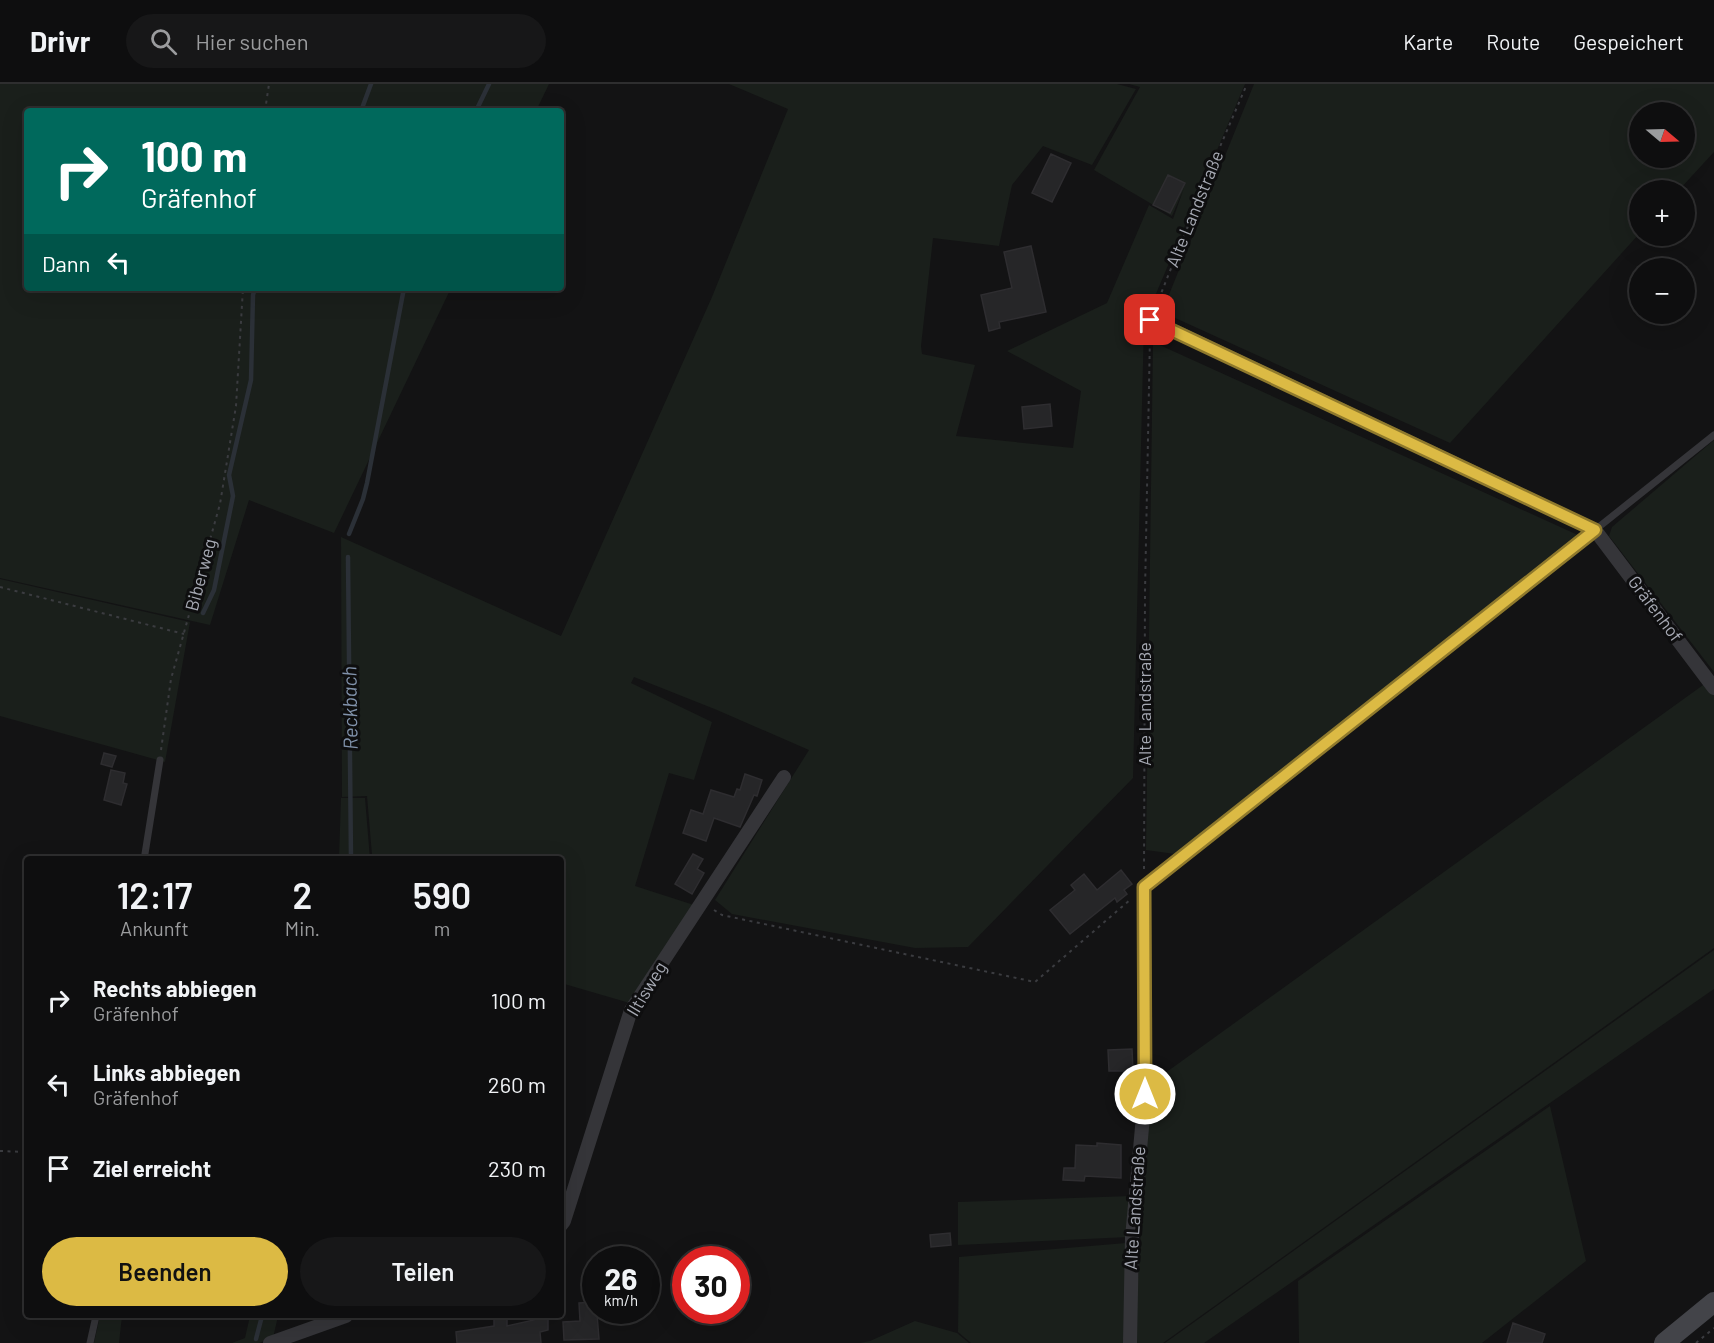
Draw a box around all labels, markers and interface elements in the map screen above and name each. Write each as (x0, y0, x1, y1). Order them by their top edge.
search box (126, 14, 546, 68)
text: Drivr (30, 24, 90, 58)
icon: search (147, 25, 180, 58)
text: Hier suchen (195, 28, 309, 54)
text: Karte (1403, 29, 1453, 54)
text: Route (1486, 29, 1540, 54)
text: Gespeichert (1573, 29, 1684, 54)
north arrow (1629, 102, 1695, 168)
map controls (1629, 102, 1695, 324)
text: 100 m (141, 130, 247, 180)
icon: right (42, 132, 120, 210)
street label: Alte Landstraße (1161, 147, 1227, 270)
button: + (1629, 180, 1695, 246)
text: Gräfenhof (141, 181, 257, 213)
icon: left (102, 246, 135, 279)
text: Dann (42, 250, 90, 276)
button: − (1629, 258, 1695, 324)
pin (1124, 294, 1175, 345)
icon: arrive (1133, 303, 1166, 336)
street label: Biberweg (180, 536, 220, 613)
street label: Gräfenhof (1624, 571, 1688, 646)
street label: Alte Landstraße (1133, 642, 1155, 766)
water label: Reckbach (336, 666, 362, 750)
text: 12:17 (117, 873, 192, 916)
text: 2 (293, 873, 312, 916)
text: 590 (413, 873, 471, 916)
text: Ankunft (120, 916, 189, 940)
text: Min. (285, 916, 320, 940)
text: m (434, 916, 450, 940)
street label: Iltisweg (621, 957, 671, 1020)
text: Rechts abbiegen (93, 975, 256, 1001)
icon: right (42, 984, 75, 1017)
text: 100 m (491, 987, 546, 1013)
text: Gräfenhof (93, 1001, 179, 1025)
text: Links abbiegen (93, 1059, 241, 1085)
position arrow (1113, 1062, 1177, 1126)
icon: left (42, 1068, 75, 1101)
text: 260 m (488, 1071, 546, 1097)
text: Gräfenhof (93, 1085, 179, 1109)
street label: Alte Landstraße (1119, 1145, 1149, 1270)
icon: arrive (42, 1152, 75, 1185)
text: Ziel erreicht (93, 1155, 211, 1181)
text: 230 m (488, 1155, 546, 1181)
button: Beenden (42, 1237, 288, 1306)
button: Teilen (300, 1237, 546, 1306)
speed limit sign: 30 (672, 1246, 750, 1324)
text: 26 (605, 1260, 637, 1296)
text: km/h (604, 1291, 638, 1309)

